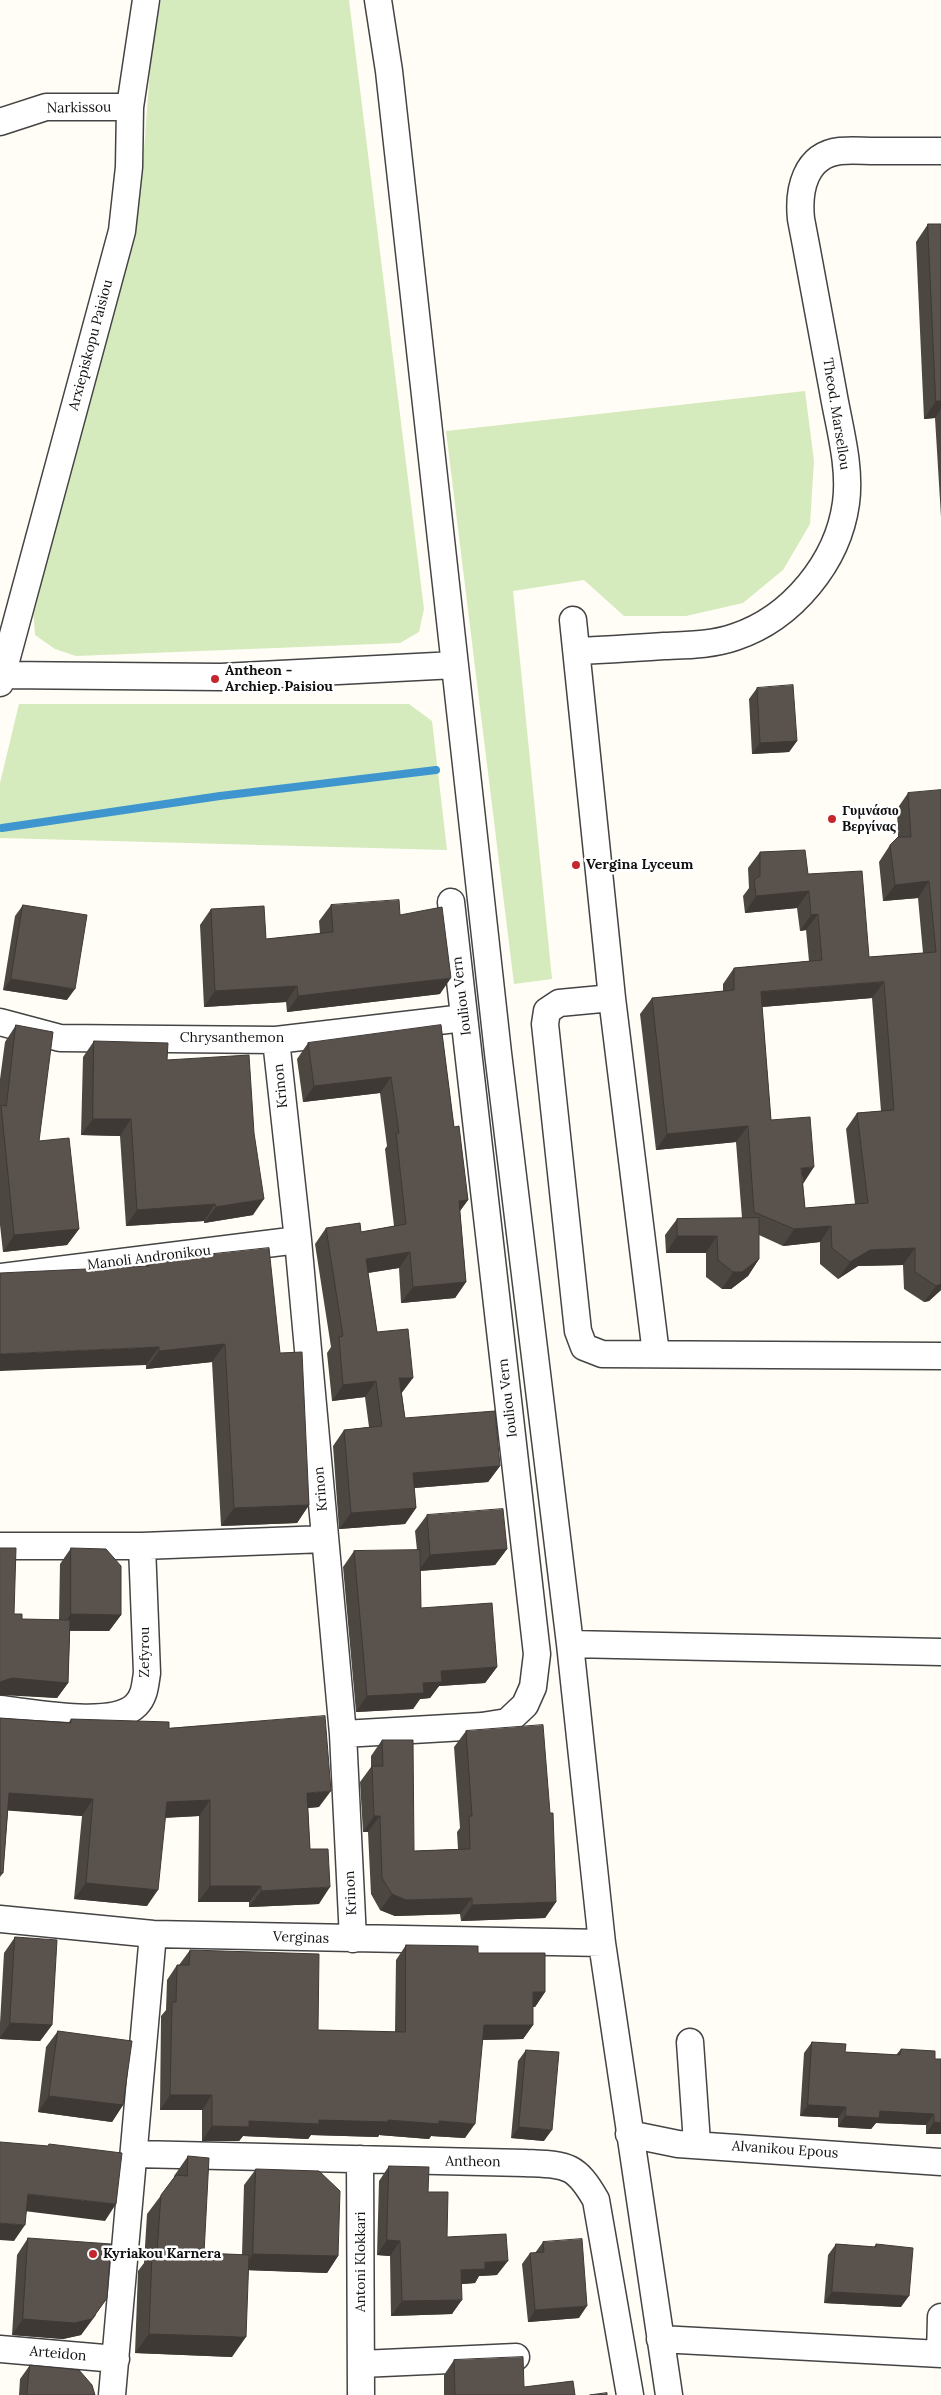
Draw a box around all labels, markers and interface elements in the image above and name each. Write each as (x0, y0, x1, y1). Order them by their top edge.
street label: Narkissou (46, 99, 112, 117)
street label: Arxiepiskopu Paisiou (65, 278, 117, 412)
street label: Theod. Marsellou (819, 357, 853, 471)
place label: Antheon - Archiep. Paisiou (225, 663, 333, 696)
marker: Antheon - Archiep. Paisiou (209, 673, 221, 685)
place label: Γυμνάσιο Βεργίνας (842, 803, 899, 836)
marker: Γυμνάσιο Βεργίνας (826, 813, 838, 825)
place label: Vergina Lyceum (586, 857, 693, 873)
marker: Vergina Lyceum (570, 859, 582, 871)
street label: Iouliou Vern (449, 955, 475, 1037)
street label: Chrysanthemon (180, 1030, 284, 1046)
street label: Krinon (270, 1063, 292, 1109)
street label: Manoli Andronikou (86, 1242, 212, 1274)
street label: Iouliou Vern (495, 1357, 521, 1439)
street label: Krinon (311, 1466, 331, 1512)
street label: Zefyrou (137, 1627, 153, 1677)
street label: Krinon (341, 1870, 361, 1916)
street label: Verginas (273, 1929, 329, 1947)
street label: Alvanikou Epous (731, 2138, 839, 2162)
street label: Antheon (445, 2153, 501, 2171)
street label: Antoni Klokkari (353, 2212, 369, 2312)
place label: Kyriakou Karnera (103, 2246, 221, 2262)
marker: Kyriakou Karnera (87, 2248, 99, 2260)
street label: Arteidon (29, 2343, 87, 2365)

